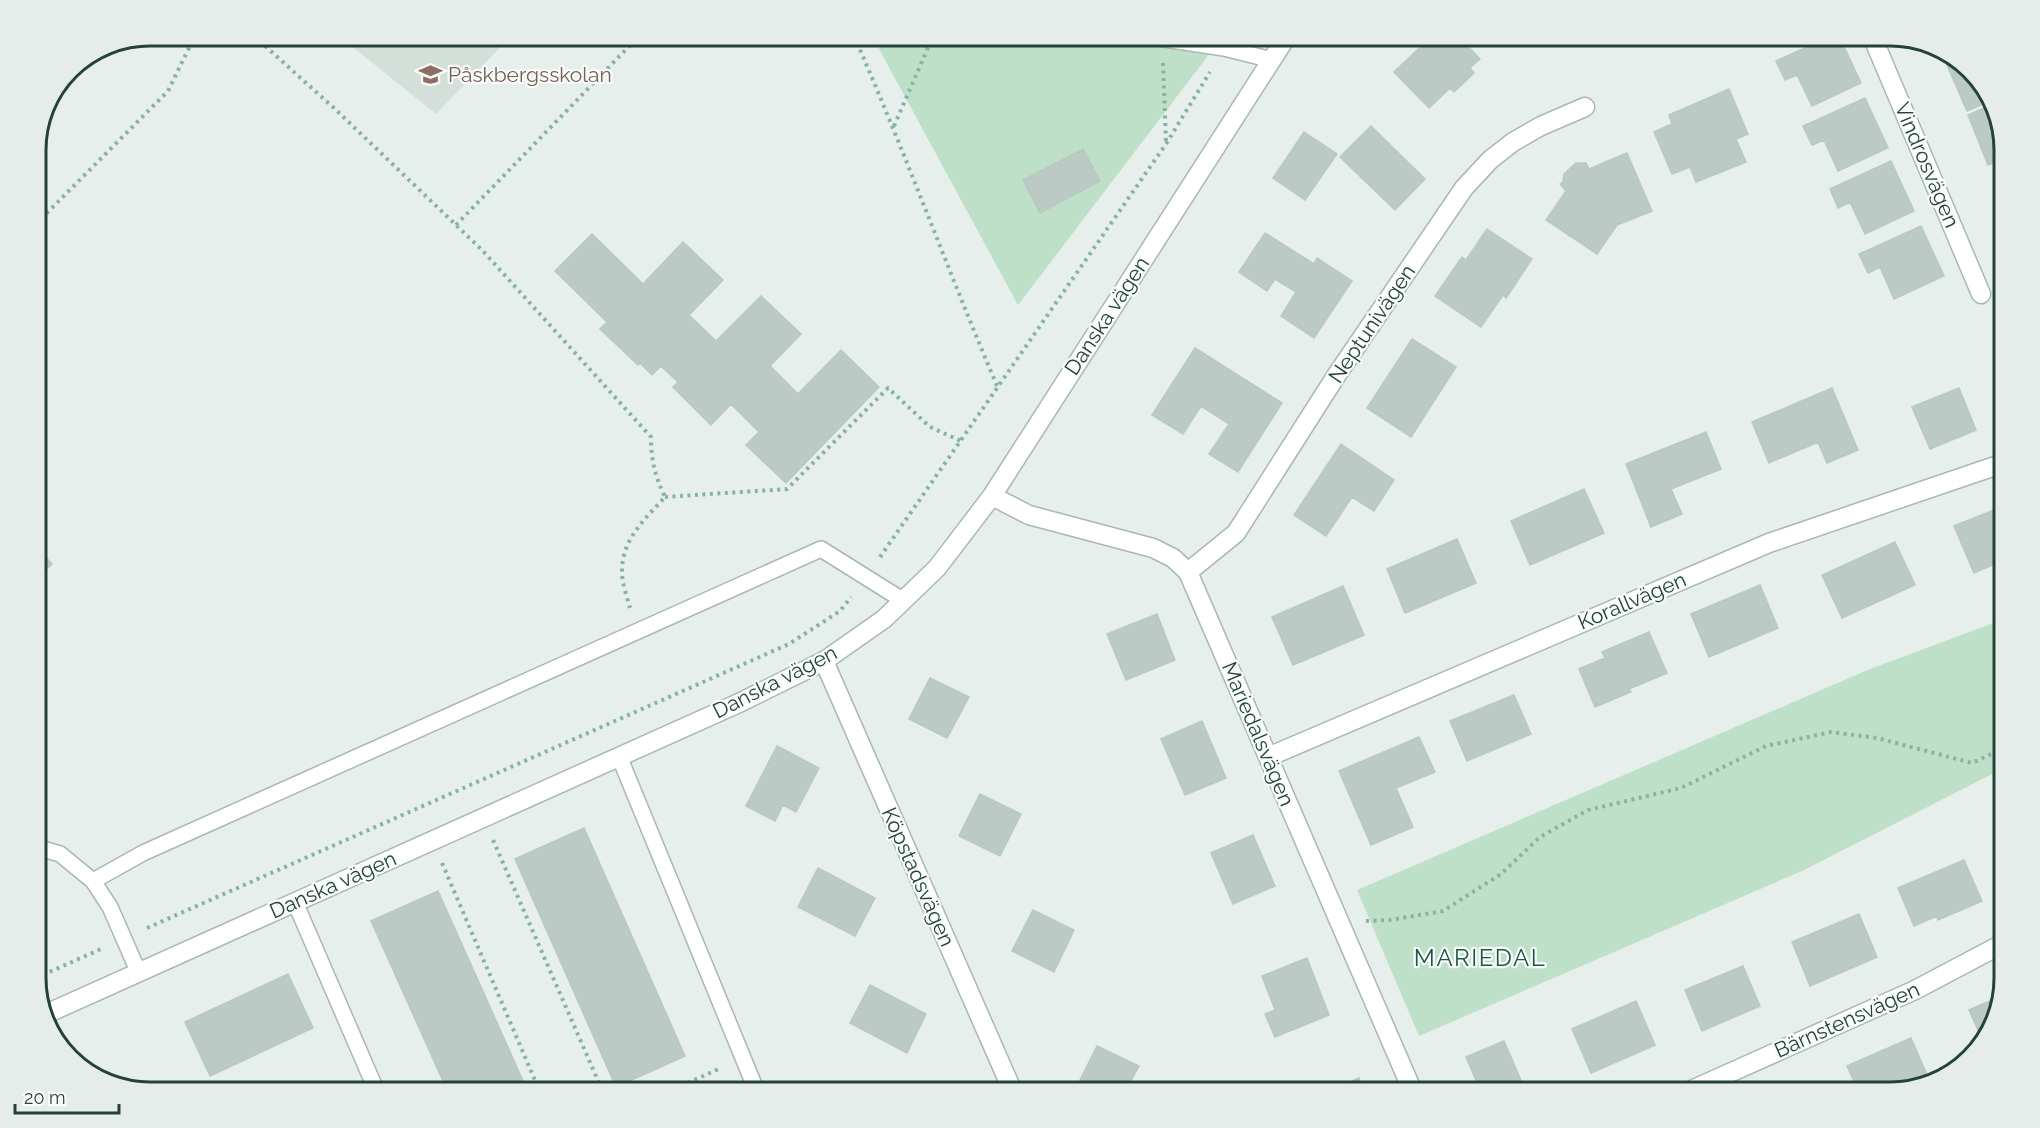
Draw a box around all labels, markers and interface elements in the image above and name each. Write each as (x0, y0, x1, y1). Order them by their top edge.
school or university icon: Påskbergsskolan (417, 62, 443, 88)
place label: Påskbergsskolan (448, 62, 612, 87)
street label: Vindrosvägen (1890, 98, 1965, 231)
street label: Danska vägen (1059, 252, 1154, 380)
street label: Neptunivägen (1323, 260, 1420, 388)
street label: Korallvägen (1574, 567, 1690, 635)
street label: Danska vägen (709, 640, 841, 724)
street label: Mariedalsvägen (1217, 658, 1300, 810)
street label: Köpstadsvägen (877, 803, 960, 950)
street label: Danska vägen (266, 845, 400, 924)
district label: MARIEDAL (1414, 943, 1546, 972)
street label: Bärnstensvägen (1770, 976, 1923, 1063)
scale bar (15, 1077, 118, 1115)
text: 20 m (24, 1087, 66, 1108)

